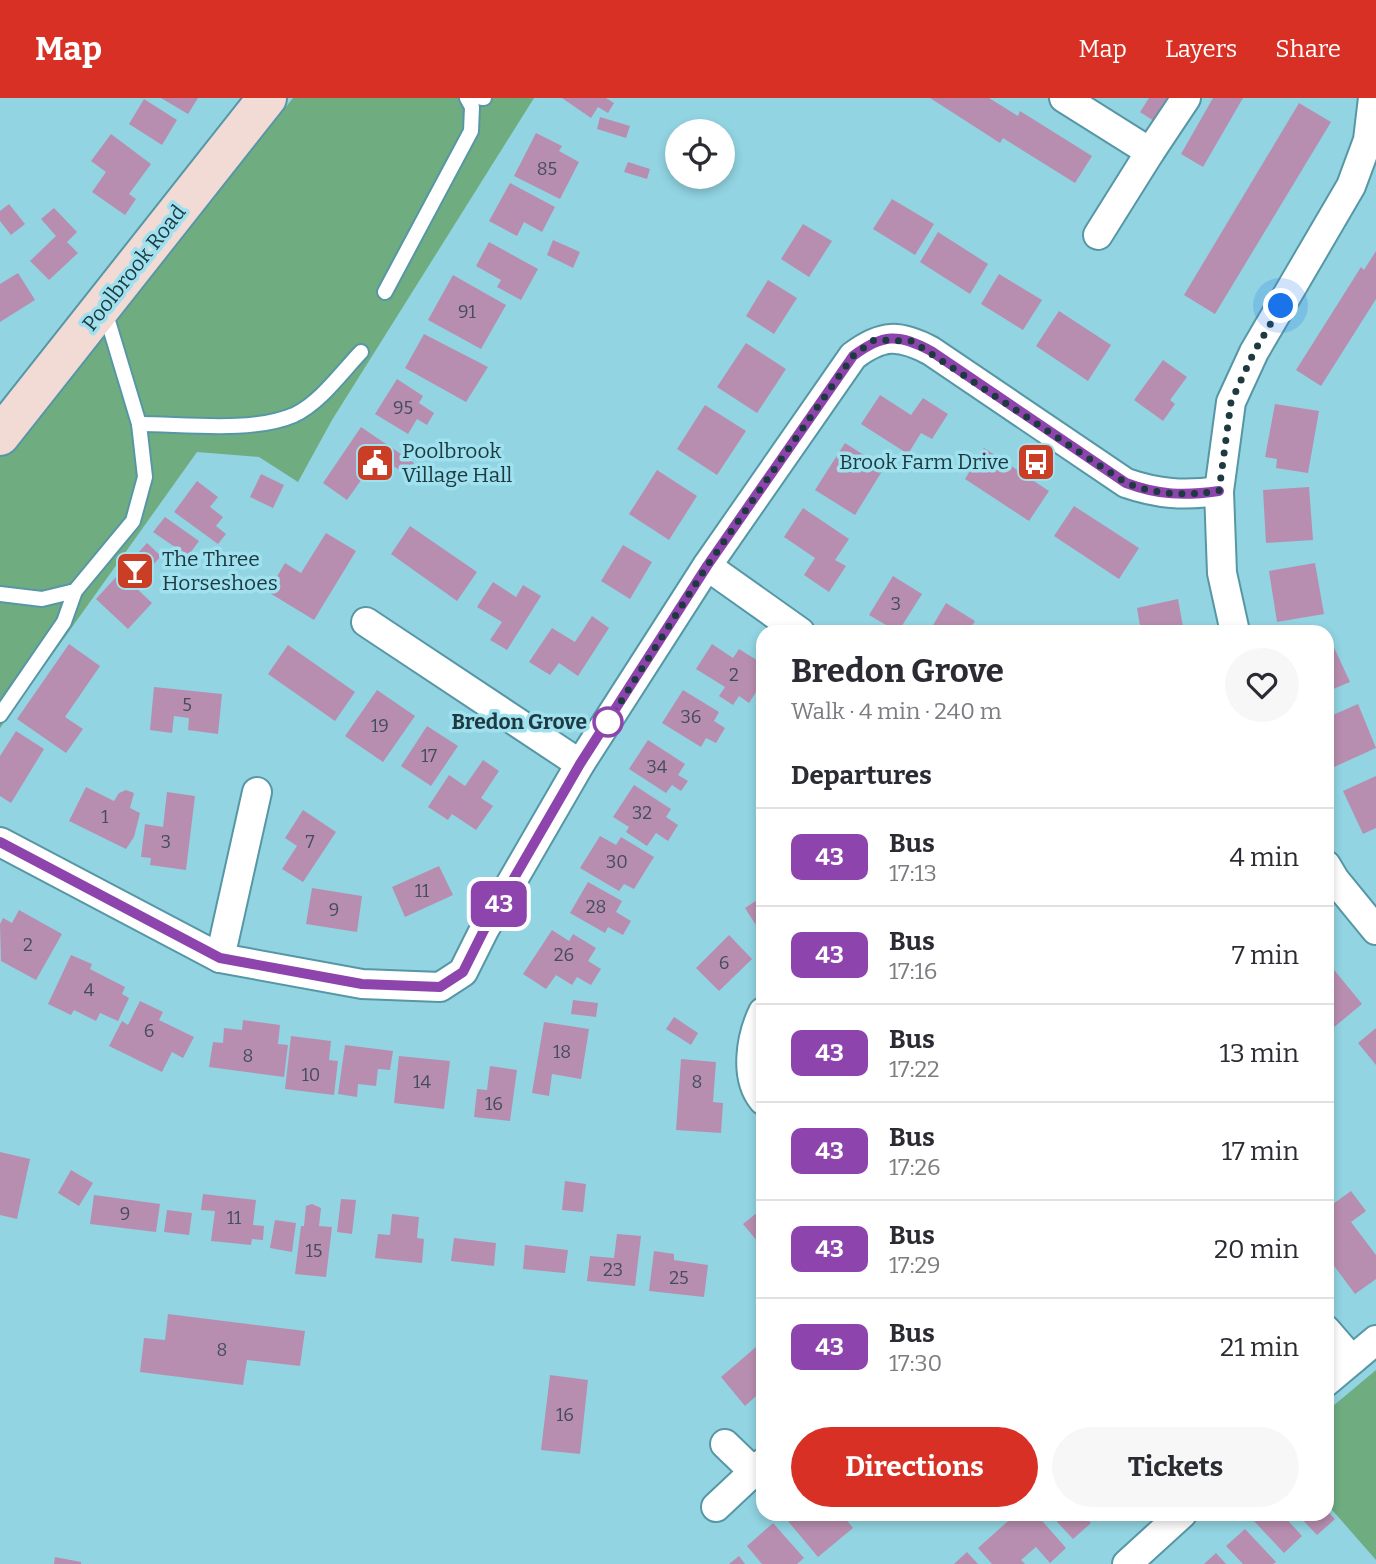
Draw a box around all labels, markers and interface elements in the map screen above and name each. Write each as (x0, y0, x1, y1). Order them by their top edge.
text: Map (35, 29, 102, 69)
text: Map (1079, 35, 1127, 63)
text: Layers (1165, 35, 1237, 63)
text: Share (1275, 35, 1341, 63)
map controls (665, 119, 735, 189)
button: locate (665, 119, 735, 189)
house number: 85 (537, 158, 557, 180)
street label: Poolbrook Road (77, 200, 191, 336)
your location (1263, 288, 1298, 323)
house number: 91 (458, 301, 477, 323)
house number: 95 (393, 397, 413, 419)
place label: Poolbrook Village Hall (402, 438, 512, 488)
bus stop icon: Brook Farm Drive (1015, 441, 1057, 483)
public building icon: Poolbrook Village Hall (354, 442, 396, 484)
place label: Brook Farm Drive (839, 449, 1009, 475)
place label: The Three Horseshoes (162, 546, 278, 596)
bar icon: The Three Horseshoes (114, 550, 156, 592)
house number: 3 (891, 593, 901, 615)
button: heart (1225, 648, 1299, 722)
text: Bredon Grove (791, 651, 1004, 691)
house number: 2 (729, 664, 739, 686)
house number: 5 (182, 694, 192, 716)
text: Walk · 4 min · 240 m (791, 697, 1002, 725)
house number: 36 (681, 706, 701, 728)
marker: Bredon Grove (593, 707, 623, 737)
place label: Bredon Grove (451, 709, 587, 735)
house number: 19 (371, 715, 389, 737)
house number: 17 (421, 745, 437, 767)
house number: 34 (647, 756, 668, 778)
text: Departures (791, 760, 932, 791)
house number: 32 (632, 802, 652, 824)
house number: 1 (101, 806, 109, 828)
text: Bus (889, 828, 935, 859)
house number: 3 (161, 831, 171, 853)
house number: 7 (305, 831, 315, 853)
text: 4 min (1230, 842, 1299, 873)
text: 43 (815, 843, 844, 871)
house number: 30 (606, 851, 628, 873)
text: 17:13 (889, 859, 937, 887)
house number: 11 (415, 880, 430, 902)
line badge: 43 (468, 881, 530, 927)
text: 43 (485, 890, 513, 918)
house number: 28 (586, 896, 606, 918)
house number: 9 (329, 899, 339, 921)
text: Bus (889, 926, 935, 957)
house number: 2 (23, 934, 33, 956)
text: 7 min (1232, 940, 1299, 971)
text: 43 (815, 941, 844, 969)
house number: 26 (554, 944, 574, 966)
house number: 6 (719, 952, 729, 974)
text: 17:16 (889, 957, 937, 985)
house number: 4 (84, 979, 95, 1001)
house number: 6 (144, 1020, 154, 1042)
text: Bus (889, 1024, 935, 1055)
text: 13 min (1219, 1038, 1299, 1069)
text: 43 (815, 1039, 844, 1067)
house number: 18 (553, 1041, 571, 1063)
house number: 8 (243, 1045, 253, 1067)
text: 17:22 (889, 1055, 940, 1083)
house number: 10 (302, 1064, 320, 1086)
house number: 14 (413, 1071, 431, 1093)
house number: 8 (692, 1071, 702, 1093)
house number: 16 (485, 1093, 503, 1115)
text: Bus (889, 1122, 935, 1153)
text: 17 min (1221, 1136, 1299, 1167)
text: 43 (815, 1137, 844, 1165)
text: 17:26 (889, 1153, 941, 1181)
house number: 9 (120, 1203, 130, 1225)
house number: 11 (227, 1207, 242, 1229)
text: Bus (889, 1220, 935, 1251)
text: 20 min (1214, 1234, 1299, 1265)
text: 43 (815, 1235, 844, 1263)
house number: 15 (306, 1240, 322, 1262)
text: 17:29 (889, 1251, 941, 1279)
house number: 23 (603, 1259, 623, 1281)
house number: 25 (669, 1267, 689, 1289)
text: Bus (889, 1318, 935, 1349)
text: 21 min (1220, 1332, 1299, 1363)
text: 43 (815, 1333, 844, 1361)
house number: 8 (217, 1339, 227, 1361)
text: 17:30 (889, 1349, 942, 1377)
house number: 16 (556, 1404, 574, 1426)
button: Directions (791, 1427, 1038, 1507)
button: Tickets (1052, 1427, 1299, 1507)

